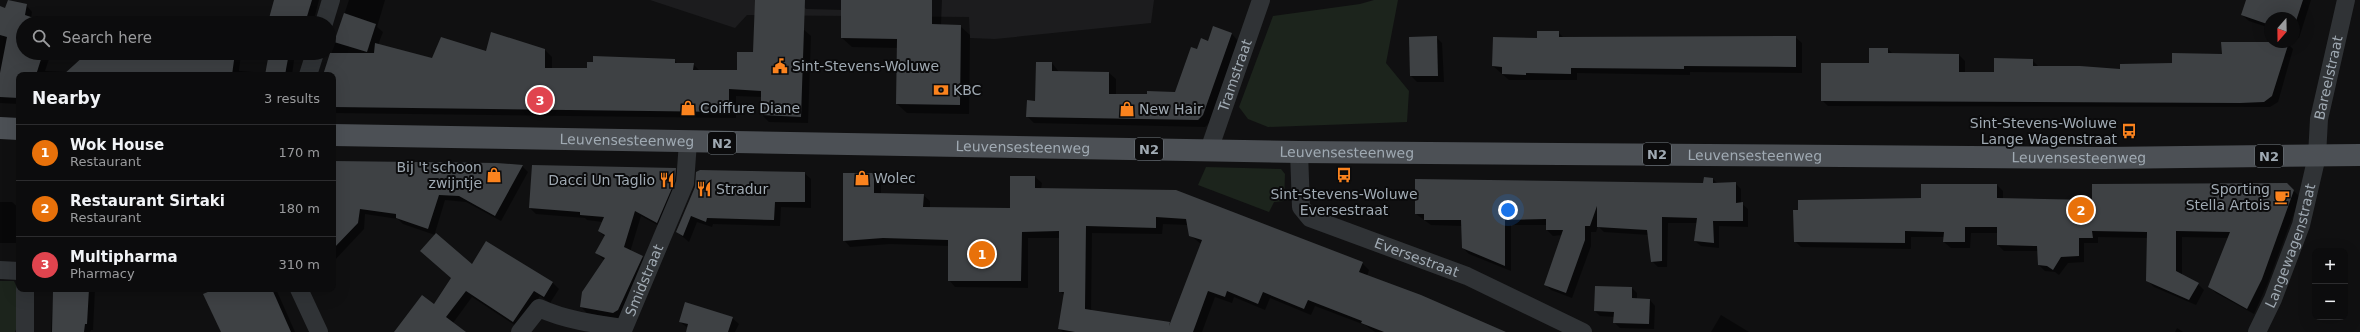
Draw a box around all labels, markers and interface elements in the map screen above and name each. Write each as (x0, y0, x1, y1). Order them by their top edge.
north arrow (2264, 12, 2300, 48)
search box (16, 16, 336, 60)
icon: search (30, 27, 52, 49)
text: Search here (62, 29, 152, 47)
street label: Bareelstraat (2311, 34, 2346, 121)
street label: Tramstraat (1215, 36, 1255, 115)
public building icon: Sint-Stevens-Woluwe (771, 57, 789, 75)
place label: Sint-Stevens-Woluwe (792, 58, 939, 74)
bank icon: KBC (932, 81, 950, 99)
place label: KBC (953, 82, 982, 98)
pin: 3 (527, 85, 553, 115)
text: Nearby (32, 88, 101, 108)
text: 3 results (264, 91, 320, 106)
shop icon: Coiffure Diane (679, 99, 697, 117)
place label: Coiffure Diane (700, 100, 800, 116)
shop icon: New Hair (1118, 100, 1136, 118)
place label: New Hair (1139, 101, 1203, 117)
place label: Sint-Stevens-Woluwe Lange Wagenstraat (1970, 115, 2118, 147)
bus stop icon: Sint-Stevens-Woluwe Lange Wagenstraat (2120, 122, 2138, 140)
street label: Leuvensesteenweg (559, 131, 694, 149)
road number: N2 (708, 132, 736, 154)
text: Wok House (70, 136, 164, 154)
street label: Leuvensesteenweg (955, 138, 1090, 156)
road number: N2 (1135, 138, 1163, 160)
road number: N2 (1643, 143, 1671, 165)
street label: Leuvensesteenweg (1279, 144, 1414, 161)
text: 1 (40, 145, 50, 160)
text: 170 m (278, 145, 320, 160)
road number: N2 (2255, 145, 2283, 167)
street label: Leuvensesteenweg (1687, 147, 1822, 164)
street label: Leuvensesteenweg (2011, 149, 2146, 166)
text: Restaurant (70, 154, 141, 169)
place label: Bij 't schoon zwijntje (397, 159, 482, 191)
shop icon: Bij 't schoon zwijntje (485, 166, 503, 184)
bus stop icon: Sint-Stevens-Woluwe Eversestraat (1335, 166, 1353, 184)
shop icon: Wolec (853, 169, 871, 187)
place label: Wolec (874, 170, 916, 186)
restaurant icon: Dacci Un Taglio (658, 171, 676, 189)
place label: Dacci Un Taglio (548, 172, 655, 188)
restaurant icon: Stradur (695, 180, 713, 198)
place label: Stradur (716, 181, 768, 197)
place label: Sporting Stella Artois (2186, 181, 2270, 213)
street label: Langewagenstraat (2262, 181, 2318, 311)
place label: Sint-Stevens-Woluwe Eversestraat (1270, 186, 1418, 218)
cafe icon: Sporting Stella Artois (2273, 188, 2291, 206)
text: Restaurant Sirtaki (70, 192, 225, 210)
pin: 2 (2068, 195, 2094, 225)
your location (1498, 200, 1518, 220)
text: 2 (40, 201, 50, 216)
text: 180 m (278, 201, 320, 216)
text: Restaurant (70, 210, 141, 225)
street label: Eversestraat (1372, 235, 1462, 280)
pin: 1 (969, 239, 995, 269)
street label: Smidstraat (622, 241, 666, 319)
text: Multipharma (70, 248, 178, 266)
map controls (2312, 248, 2348, 320)
button: + (2312, 248, 2348, 284)
text: 3 (40, 257, 50, 272)
text: 310 m (278, 257, 320, 272)
text: Pharmacy (70, 266, 135, 281)
button: − (2312, 284, 2348, 320)

